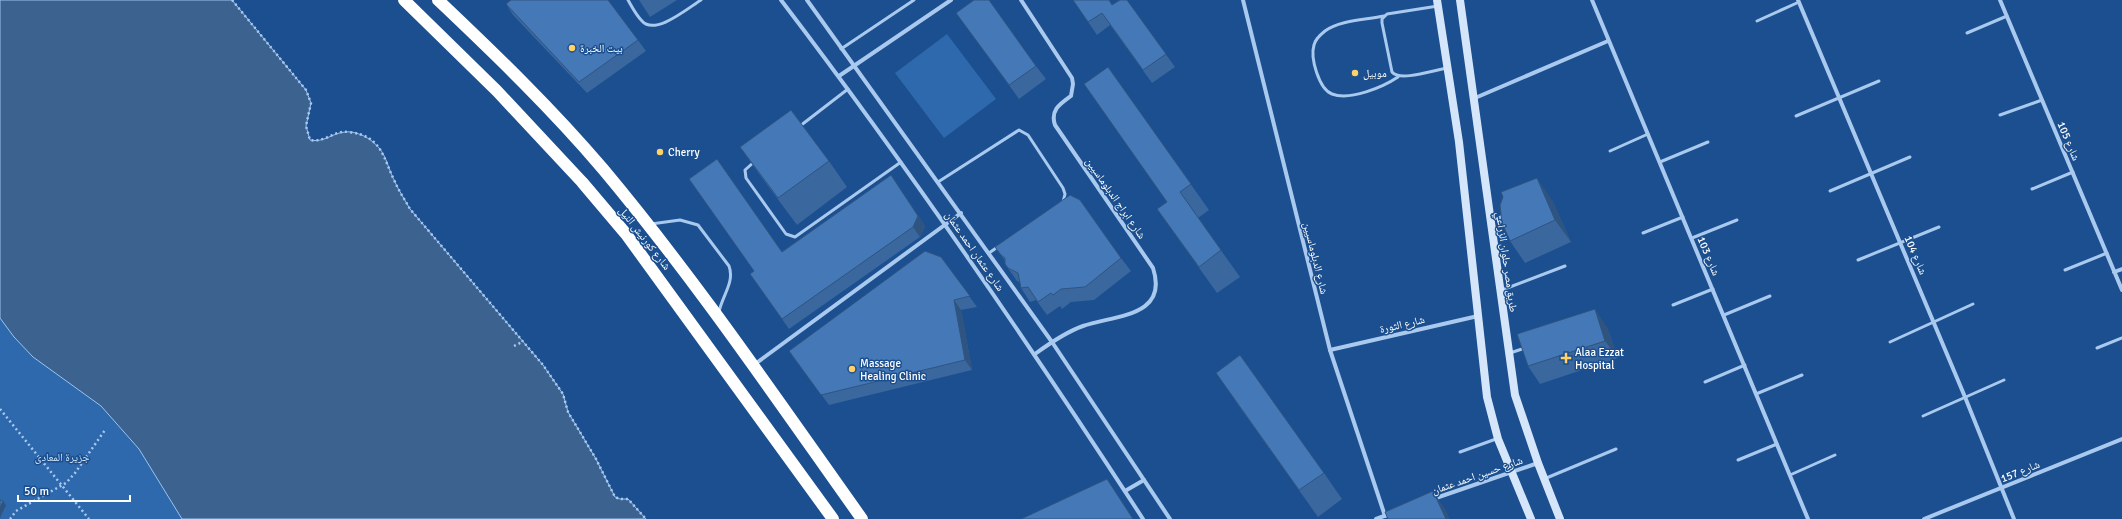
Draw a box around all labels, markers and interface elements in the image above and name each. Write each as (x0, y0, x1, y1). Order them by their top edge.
place label: بيت الخبرة (580, 42, 623, 55)
marker: بيت الخبرة (567, 43, 577, 53)
place label: موبيل (1363, 67, 1387, 80)
marker: موبيل (1350, 68, 1360, 78)
street label: شارع 105 (2055, 120, 2083, 163)
place label: Cherry (668, 146, 701, 159)
marker: Cherry (655, 147, 665, 157)
street label: شارع ابراج الدبلوماسيين (1083, 155, 1148, 241)
street label: شارع كورنيش النيل (616, 204, 673, 272)
street label: شارع عثمان احمد عثمان (942, 209, 1007, 294)
street label: طريق مصر حلوان الزراعي (1491, 211, 1520, 313)
street label: شارع الدبلوماسيين (1300, 221, 1331, 295)
street label: شارع 104 (1902, 234, 1930, 277)
street label: شارع 103 (1695, 235, 1723, 278)
street label: شارع الثورة (1378, 313, 1426, 336)
place label: Alaa Ezzat Hospital (1575, 346, 1624, 372)
marker: Alaa Ezzat Hospital (1560, 352, 1572, 364)
place label: Massage Healing Clinic (860, 357, 926, 383)
marker: Massage Healing Clinic (847, 364, 857, 374)
park label: جزيرة المعادى (35, 451, 89, 464)
street label: شارع حسين احمد عثمان (1430, 454, 1524, 497)
street label: شارع 157 (1999, 458, 2042, 485)
scale bar (18, 477, 130, 503)
text: 50 m (24, 484, 49, 499)

